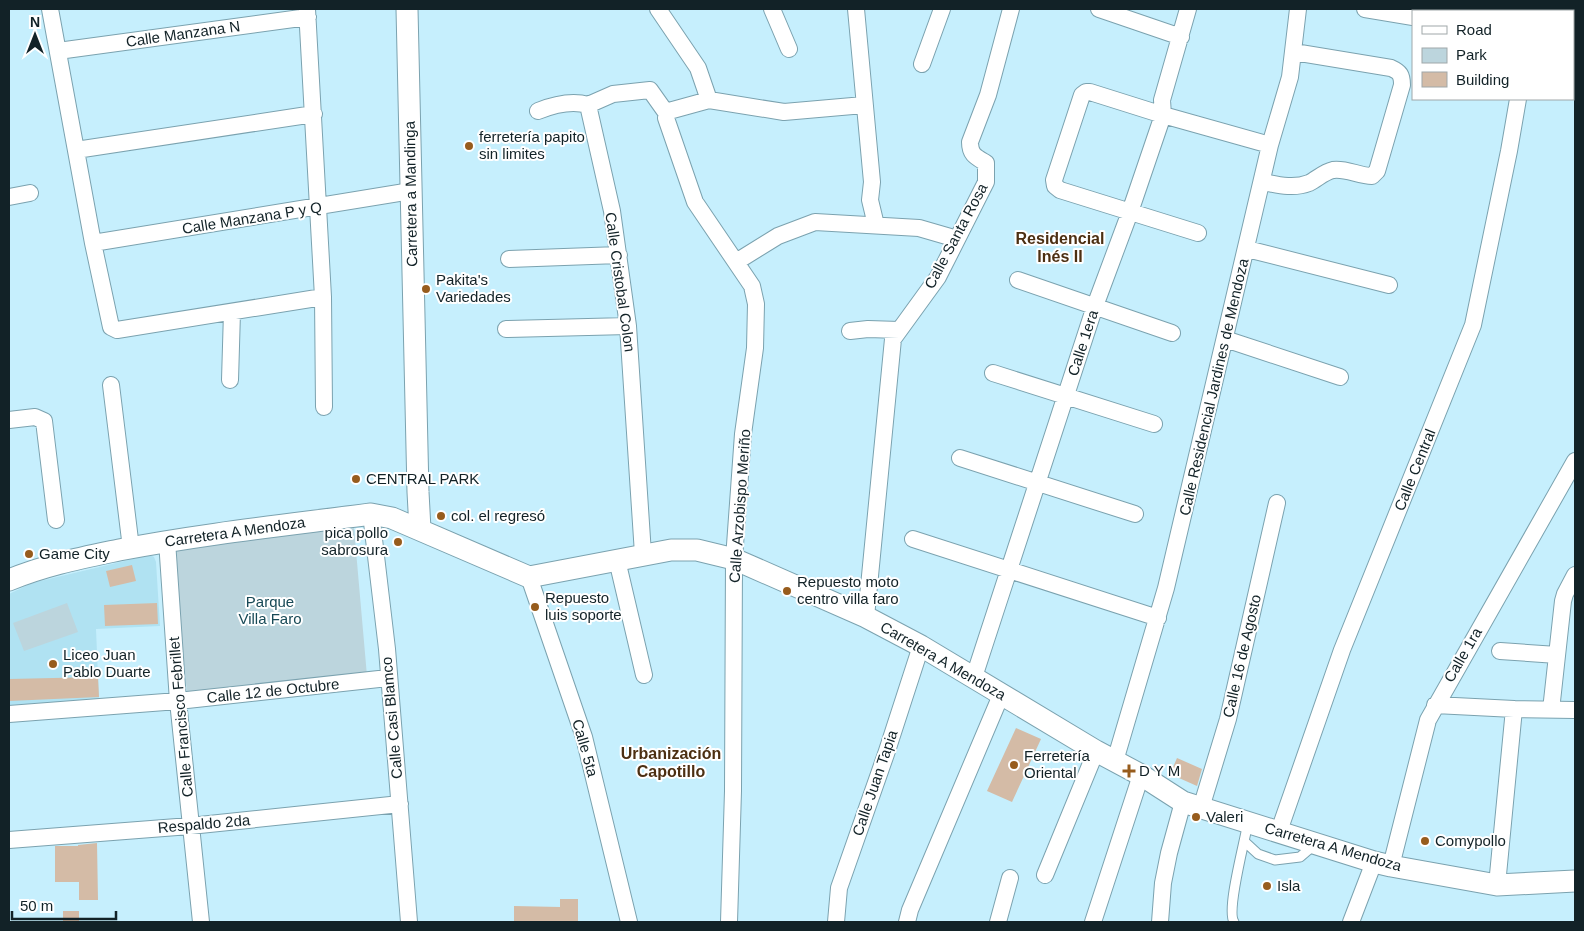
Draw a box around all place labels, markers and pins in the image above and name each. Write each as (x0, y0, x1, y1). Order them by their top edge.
place label: ferretería papito sin limites (479, 128, 585, 162)
marker: ferretería papito sin limites (463, 140, 475, 152)
place label: Pakita's Variedades (436, 271, 511, 305)
marker: Pakita's Variedades (420, 283, 432, 295)
place label: CENTRAL PARK (366, 470, 479, 487)
marker: CENTRAL PARK (350, 473, 362, 485)
place label: col. el regresó (451, 507, 545, 524)
marker: col. el regresó (435, 510, 447, 522)
place label: pica pollo sabrosura (321, 524, 389, 558)
marker: pica pollo sabrosura (392, 536, 404, 548)
place label: Game City (39, 545, 110, 562)
marker: Game City (23, 548, 35, 560)
place label: Repuesto moto centro villa faro (797, 573, 899, 607)
marker: Repuesto moto centro villa faro (781, 585, 793, 597)
place label: Repuesto luis soporte (545, 589, 622, 623)
marker: Repuesto luis soporte (529, 601, 541, 613)
place label: Liceo Juan Pablo Duarte (63, 646, 151, 680)
marker: Liceo Juan Pablo Duarte (47, 658, 59, 670)
place label: Ferretería Oriental (1024, 747, 1091, 781)
marker: Ferretería Oriental (1008, 759, 1020, 771)
place label: D Y M (1139, 762, 1180, 779)
marker: D Y M (1123, 765, 1135, 777)
place label: Valeri (1206, 808, 1243, 825)
marker: Valeri (1190, 811, 1202, 823)
place label: Comypollo (1435, 832, 1506, 849)
marker: Comypollo (1419, 835, 1431, 847)
place label: Isla (1277, 877, 1301, 894)
marker: Isla (1261, 880, 1273, 892)

